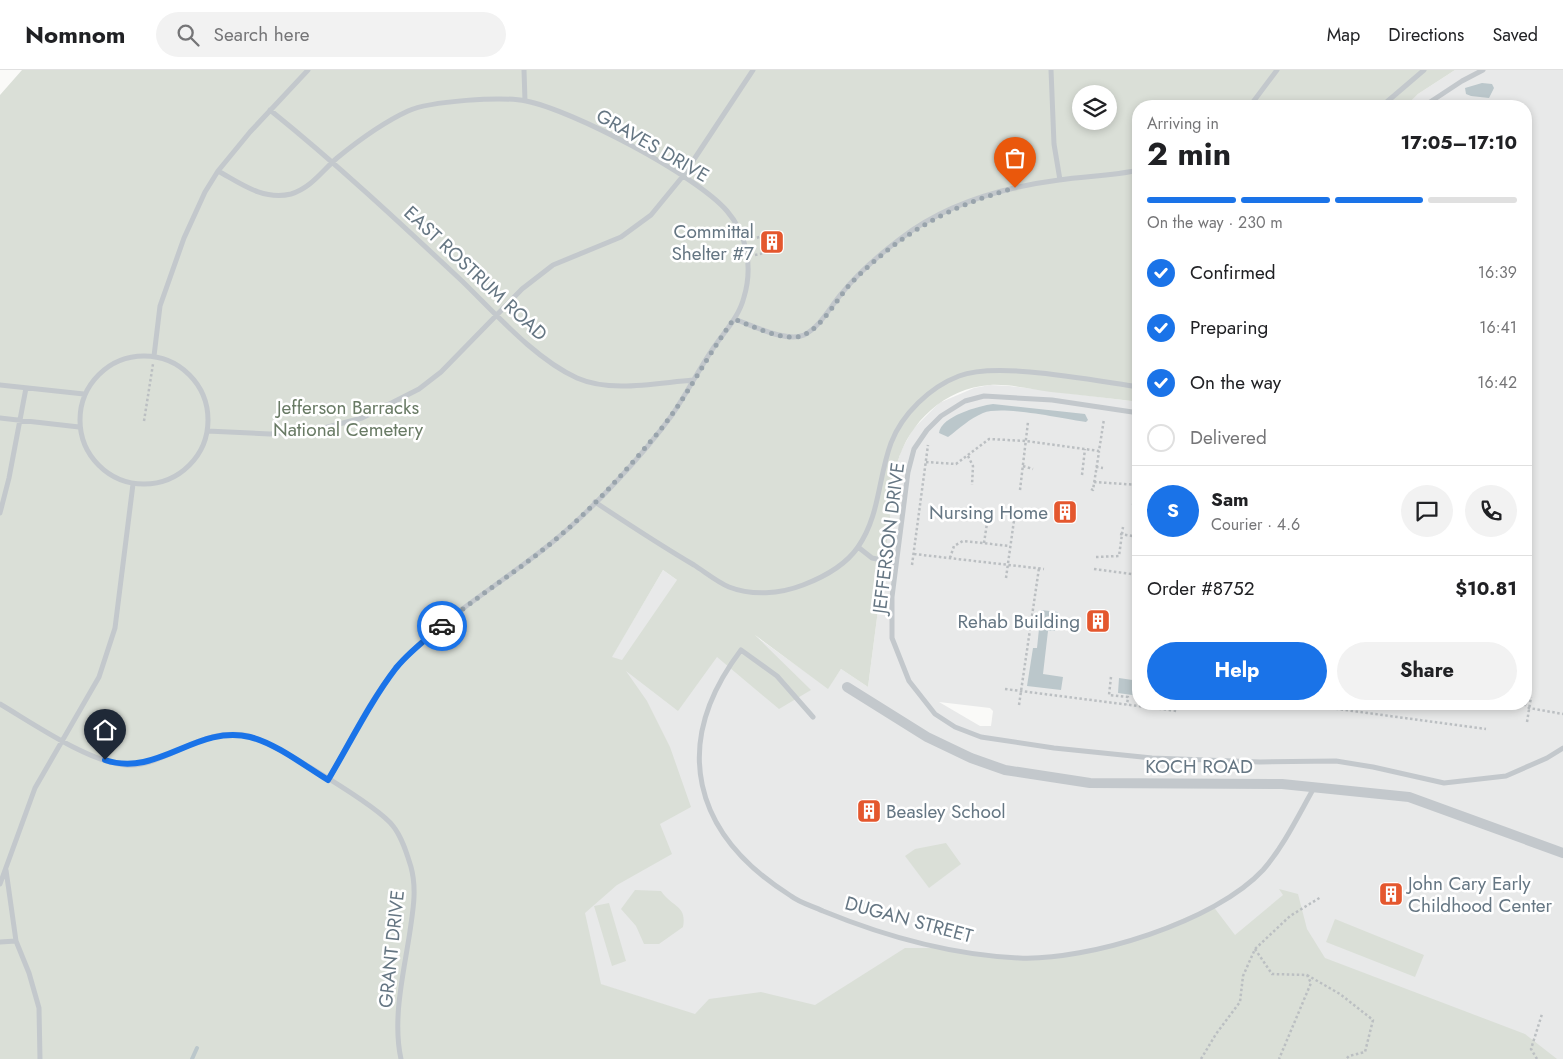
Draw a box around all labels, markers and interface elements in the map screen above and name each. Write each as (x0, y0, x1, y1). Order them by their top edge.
search box (156, 12, 506, 57)
text: Nomnom (25, 17, 126, 52)
icon: search (174, 21, 202, 49)
text: Search here (214, 21, 310, 48)
text: Map (1327, 22, 1360, 48)
text: Directions (1388, 22, 1464, 48)
text: Saved (1492, 22, 1538, 48)
map controls (1072, 85, 1117, 130)
button: layers (1072, 85, 1117, 130)
street label: GRAVES DRIVE (591, 102, 714, 189)
text: Arriving in (1147, 112, 1219, 135)
text: 17:05–17:10 (1401, 129, 1517, 156)
text: 2 min (1147, 131, 1231, 177)
pin (994, 137, 1036, 188)
icon: bag (1001, 144, 1029, 172)
street label: EAST ROSTRUM ROAD (398, 200, 553, 347)
text: On the way · 230 m (1147, 211, 1283, 234)
place label: Committal Shelter #7 (671, 218, 754, 267)
building icon: Committal Shelter #7 (759, 229, 785, 255)
icon: check (1147, 259, 1175, 287)
text: Confirmed (1190, 259, 1276, 286)
text: 16:39 (1478, 261, 1517, 284)
icon: check (1147, 314, 1175, 342)
text: Preparing (1190, 314, 1268, 341)
text: 16:41 (1479, 316, 1517, 339)
icon: check (1147, 369, 1175, 397)
text: On the way (1190, 369, 1281, 396)
text: 16:42 (1477, 371, 1517, 394)
park label: Jefferson Barracks National Cemetery (273, 394, 424, 443)
text: Delivered (1190, 424, 1267, 451)
street label: JEFFERSON DRIVE (865, 461, 911, 618)
button: chat (1401, 485, 1453, 537)
button: phone (1465, 485, 1517, 537)
text: Sam (1211, 486, 1249, 513)
text: S (1167, 497, 1179, 524)
place label: Nursing Home (929, 499, 1048, 526)
building icon: Nursing Home (1052, 499, 1078, 525)
text: Courier · 4.6 (1211, 513, 1300, 536)
text: Order #8752 (1147, 575, 1254, 602)
text: $10.81 (1455, 575, 1517, 602)
courier (417, 601, 467, 651)
place label: Rehab Building (957, 608, 1080, 635)
building icon: Rehab Building (1085, 608, 1111, 634)
icon: car (428, 612, 456, 640)
button: Help (1147, 642, 1327, 700)
button: Share (1337, 642, 1517, 700)
pin (84, 709, 126, 760)
icon: home (91, 716, 119, 744)
street label: KOCH ROAD (1145, 753, 1253, 780)
building icon: Beasley School (856, 798, 882, 824)
place label: Beasley School (886, 798, 1006, 825)
place label: John Cary Early Childhood Center (1405, 870, 1553, 919)
building icon: John Cary Early Childhood Center (1378, 881, 1404, 907)
street label: GRANT DRIVE (372, 889, 411, 1009)
street label: DUGAN STREET (842, 889, 976, 950)

